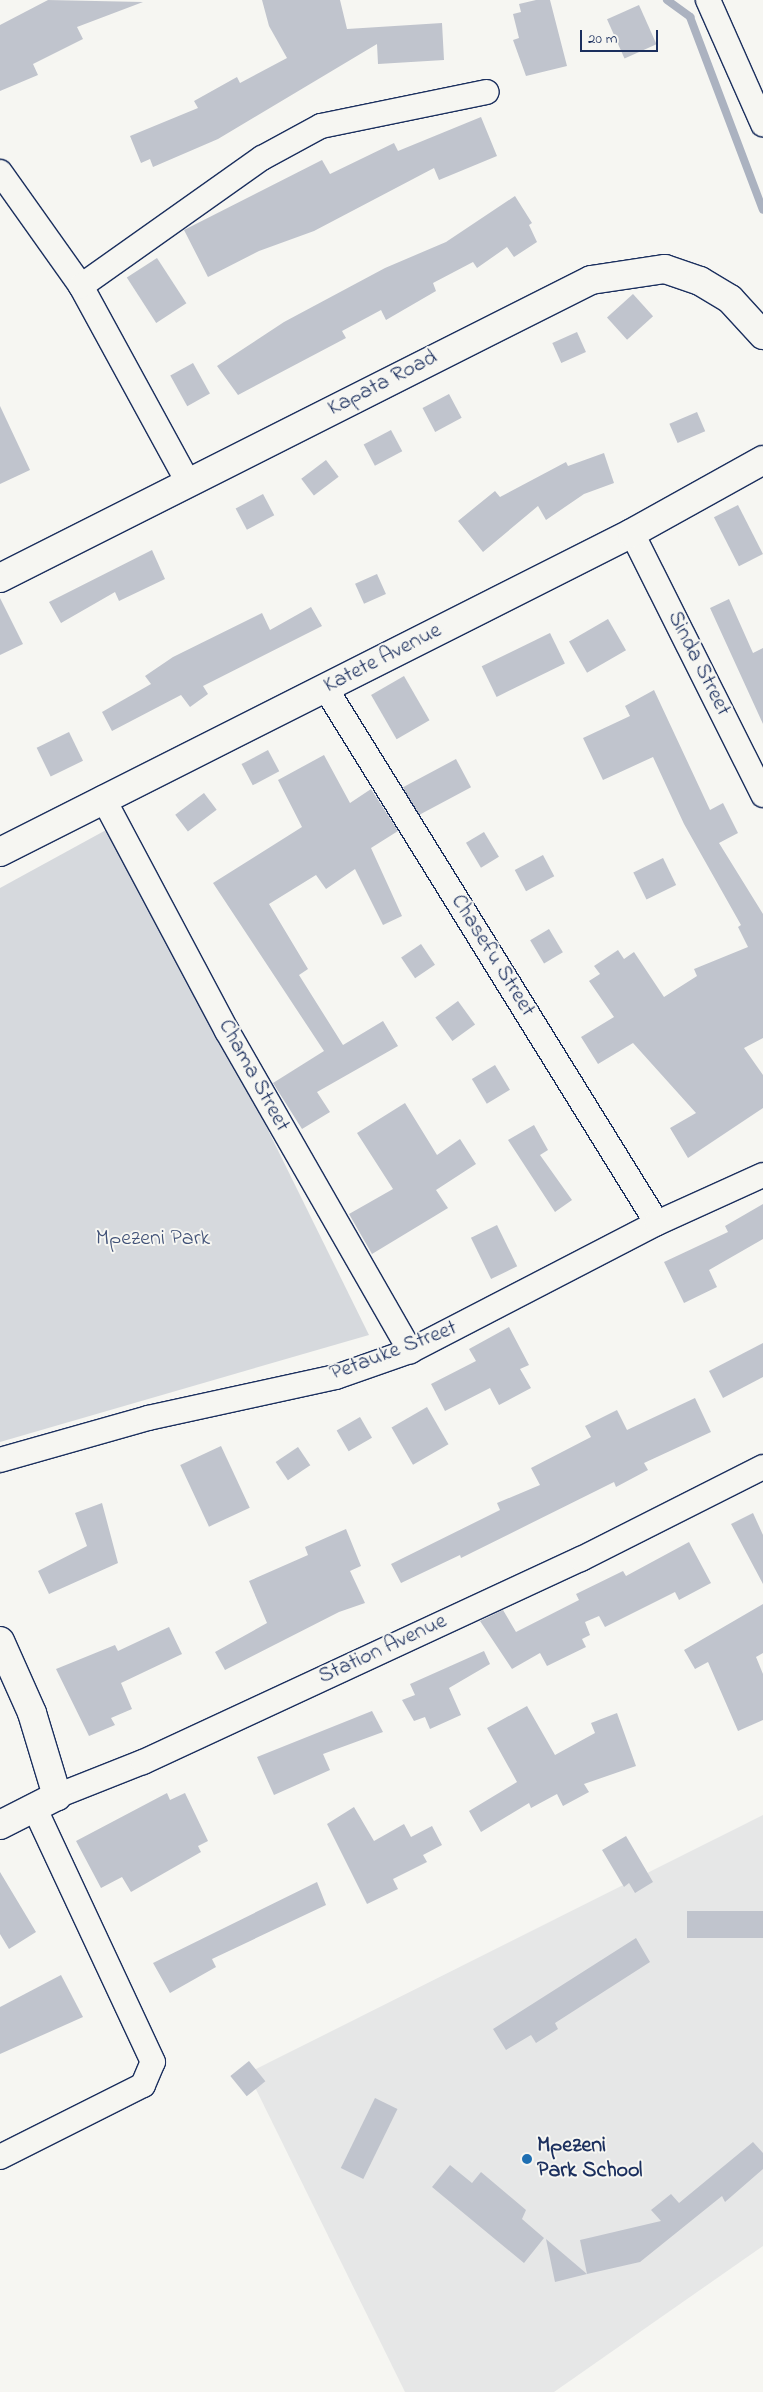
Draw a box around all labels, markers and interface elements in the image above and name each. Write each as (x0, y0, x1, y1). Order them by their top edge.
scale bar (583, 20, 660, 52)
text: 20 m (588, 28, 617, 50)
street label: Kapata Road (324, 345, 442, 423)
street label: Sinda Street (660, 607, 736, 721)
street label: Katete Avenue (320, 618, 446, 700)
street label: Chasefu Street (444, 890, 540, 1022)
street label: Chama Street (211, 1015, 295, 1137)
park label: Mpezeni Park (96, 1227, 210, 1253)
street label: Petauke Street (327, 1316, 461, 1388)
street label: Station Avenue (315, 1609, 451, 1691)
place label: Mpezeni Park School (537, 2133, 643, 2184)
marker: Mpezeni Park School (521, 2153, 533, 2165)

